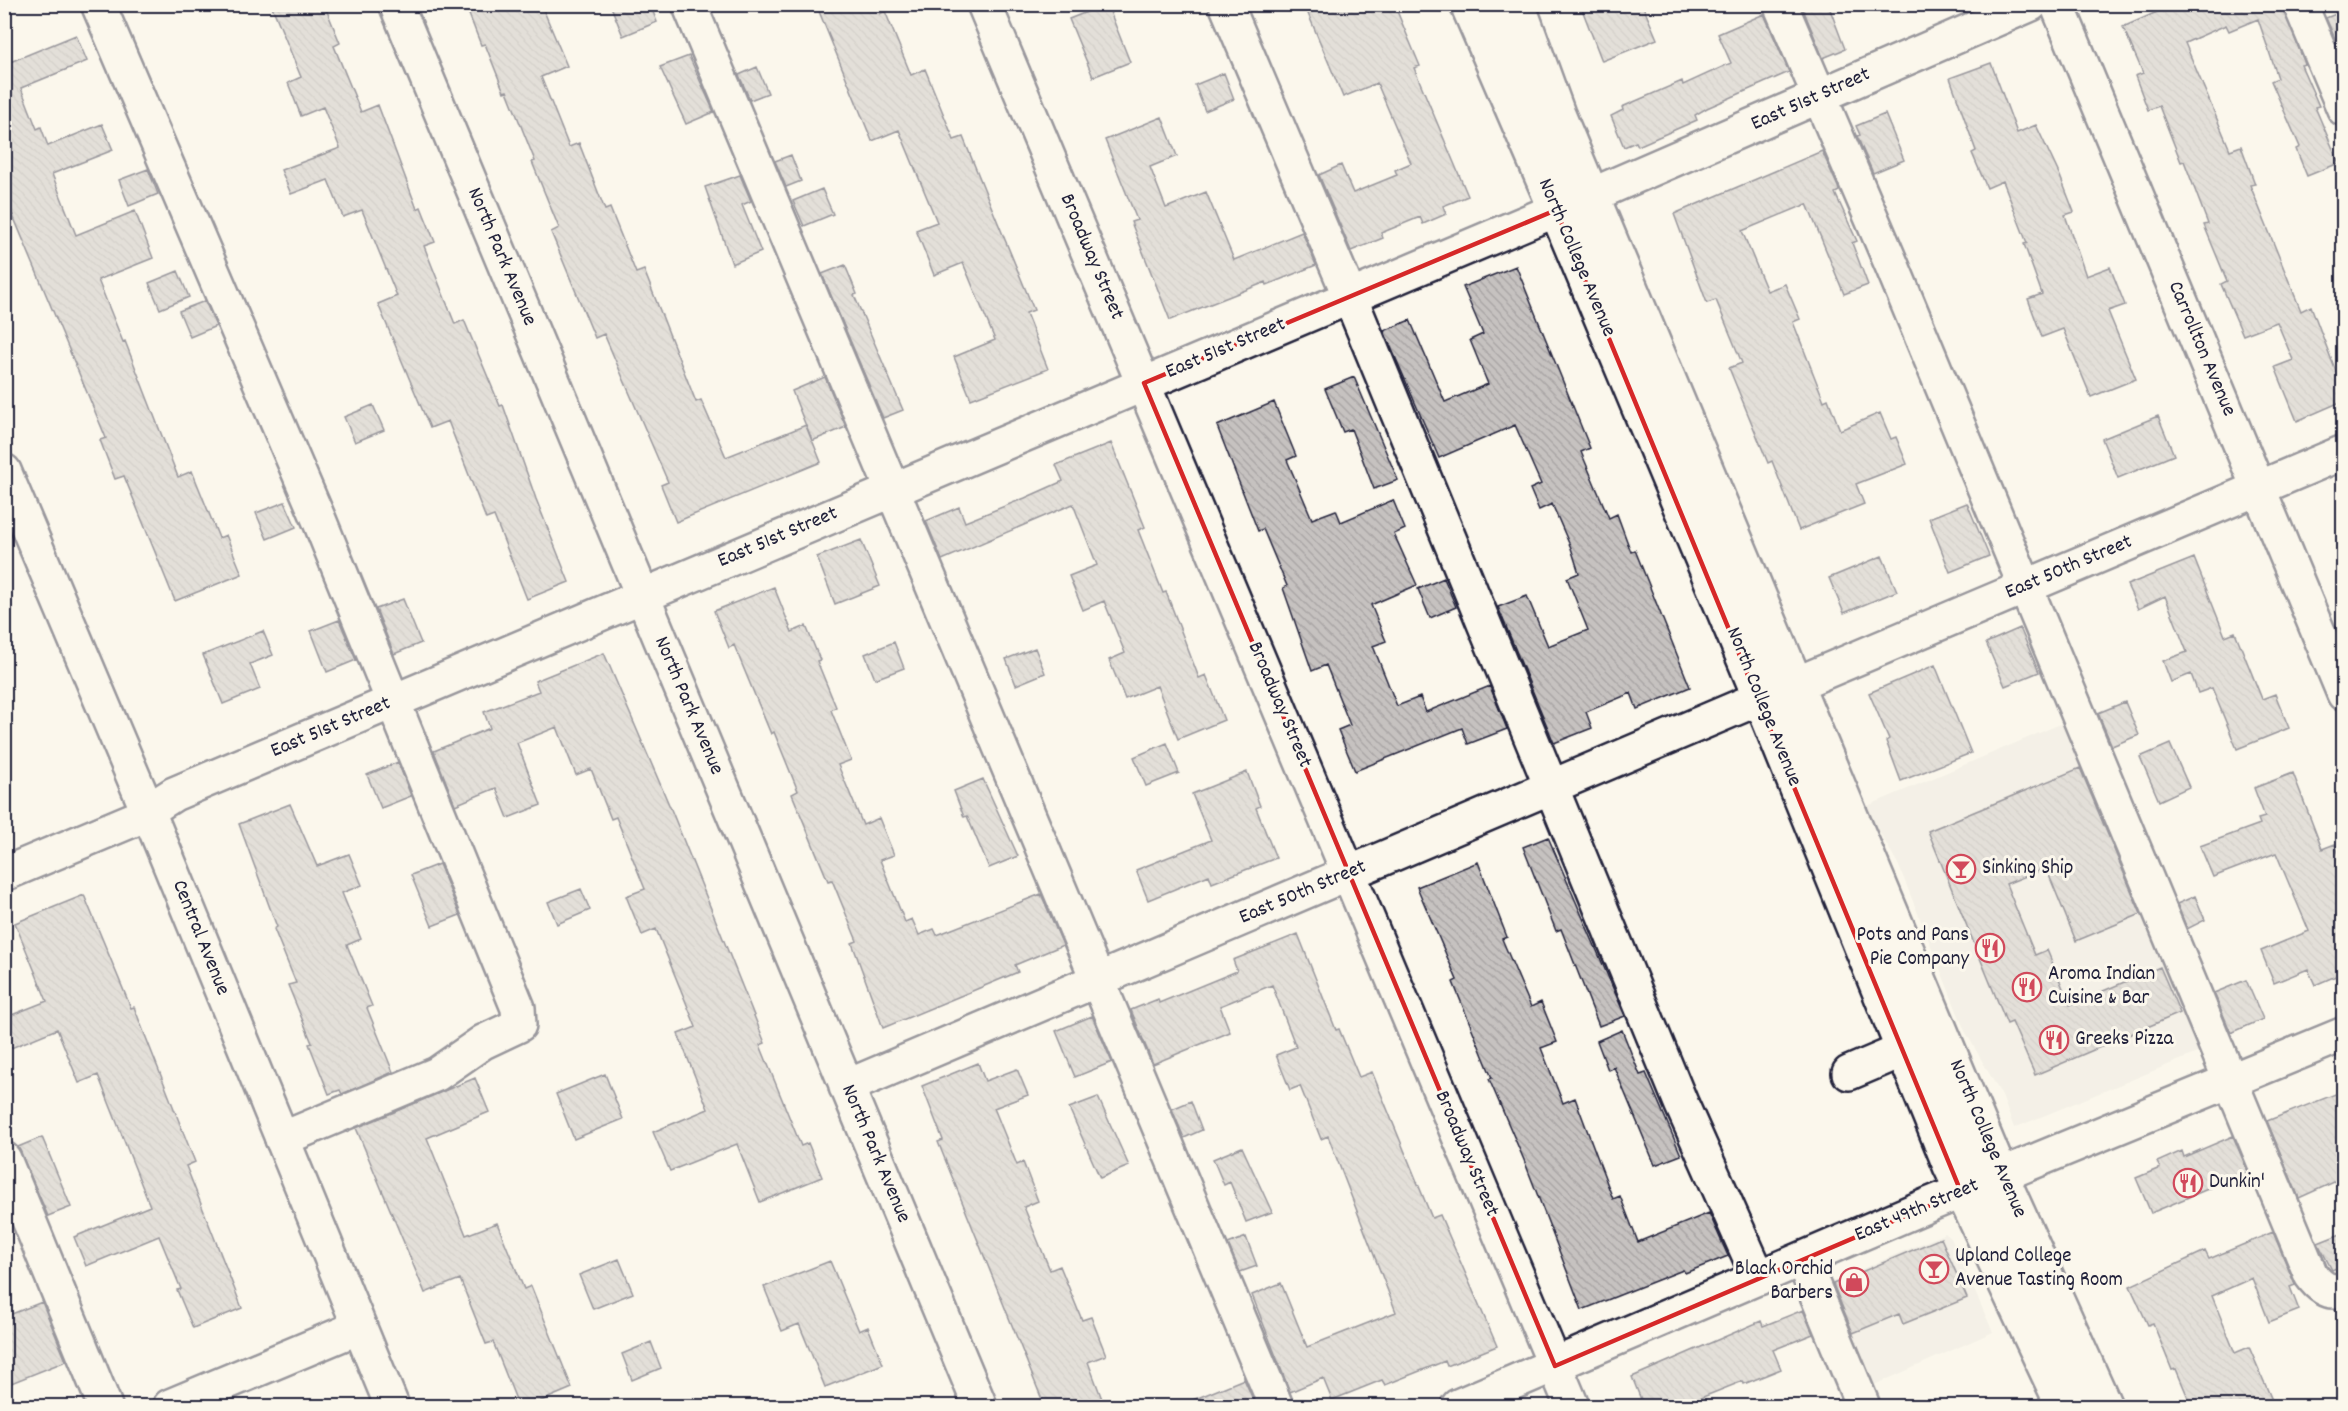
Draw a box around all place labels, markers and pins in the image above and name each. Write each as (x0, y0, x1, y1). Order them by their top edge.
bar icon: Sinking Ship (1945, 853, 1977, 885)
place label: Sinking Ship (1982, 854, 2073, 884)
place label: Pots and Pans Pie Company (1857, 921, 1969, 975)
restaurant icon: Pots and Pans Pie Company (1974, 932, 2006, 964)
place label: Aroma Indian Cuisine & Bar (2048, 960, 2155, 1014)
restaurant icon: Aroma Indian Cuisine & Bar (2011, 971, 2043, 1003)
restaurant icon: Greeks Pizza (2038, 1024, 2070, 1056)
place label: Greeks Pizza (2075, 1025, 2174, 1055)
restaurant icon: Dunkin' (2172, 1167, 2204, 1199)
place label: Dunkin' (2209, 1168, 2265, 1198)
place label: Upland College Avenue Tasting Room (1955, 1242, 2123, 1296)
bar icon: Upland College Avenue Tasting Room (1918, 1253, 1950, 1285)
place label: Black Orchid Barbers (1735, 1255, 1833, 1309)
shop icon: Black Orchid Barbers (1838, 1266, 1870, 1298)

